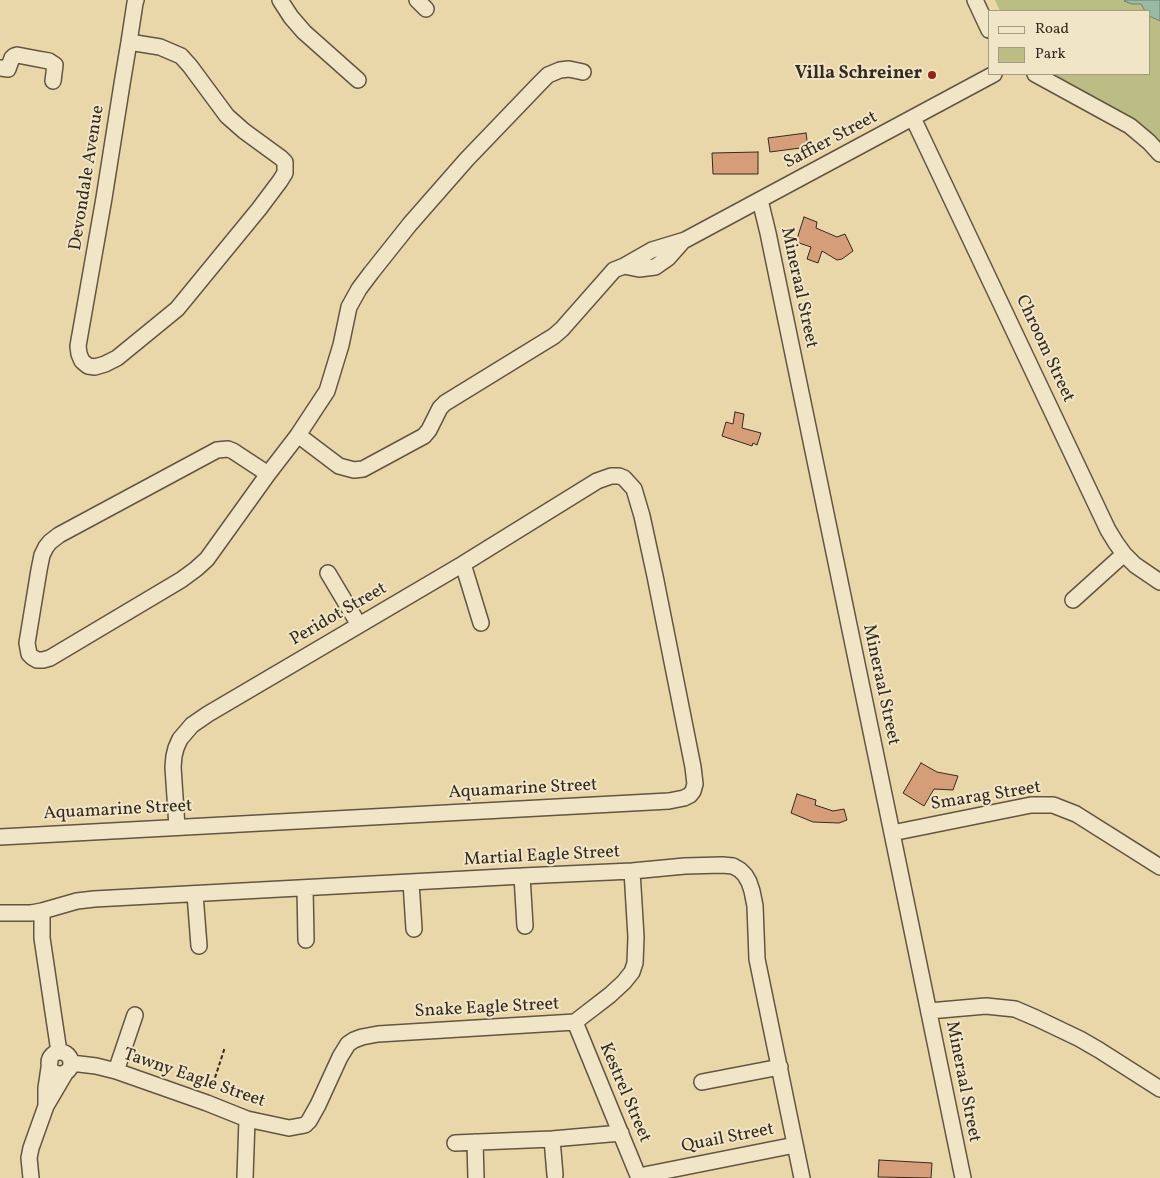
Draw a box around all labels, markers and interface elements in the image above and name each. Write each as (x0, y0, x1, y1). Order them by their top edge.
legend (988, 10, 1150, 75)
text: Road (1035, 19, 1069, 40)
text: Park (1035, 44, 1066, 65)
place label: Villa Schreiner (795, 64, 922, 86)
marker: Villa Schreiner (926, 69, 938, 81)
street label: Devondale Avenue (66, 104, 110, 252)
street label: Saffier Street (781, 107, 881, 175)
street label: Mineraal Street (775, 226, 821, 350)
street label: Chroom Street (1010, 292, 1078, 406)
street label: Peridot Street (287, 579, 391, 651)
street label: Mineraal Street (857, 623, 903, 747)
street label: Aquamarine Street (448, 775, 598, 805)
street label: Smarag Street (929, 778, 1043, 816)
street label: Aquamarine Street (43, 796, 193, 826)
street label: Martial Eagle Street (463, 842, 621, 872)
street label: Snake Eagle Street (414, 994, 560, 1024)
street label: Mineraal Street (940, 1020, 984, 1144)
street label: Kestrel Street (593, 1040, 655, 1146)
street label: Tawny Eagle Street (120, 1045, 268, 1113)
street label: Quail Street (680, 1119, 776, 1159)

